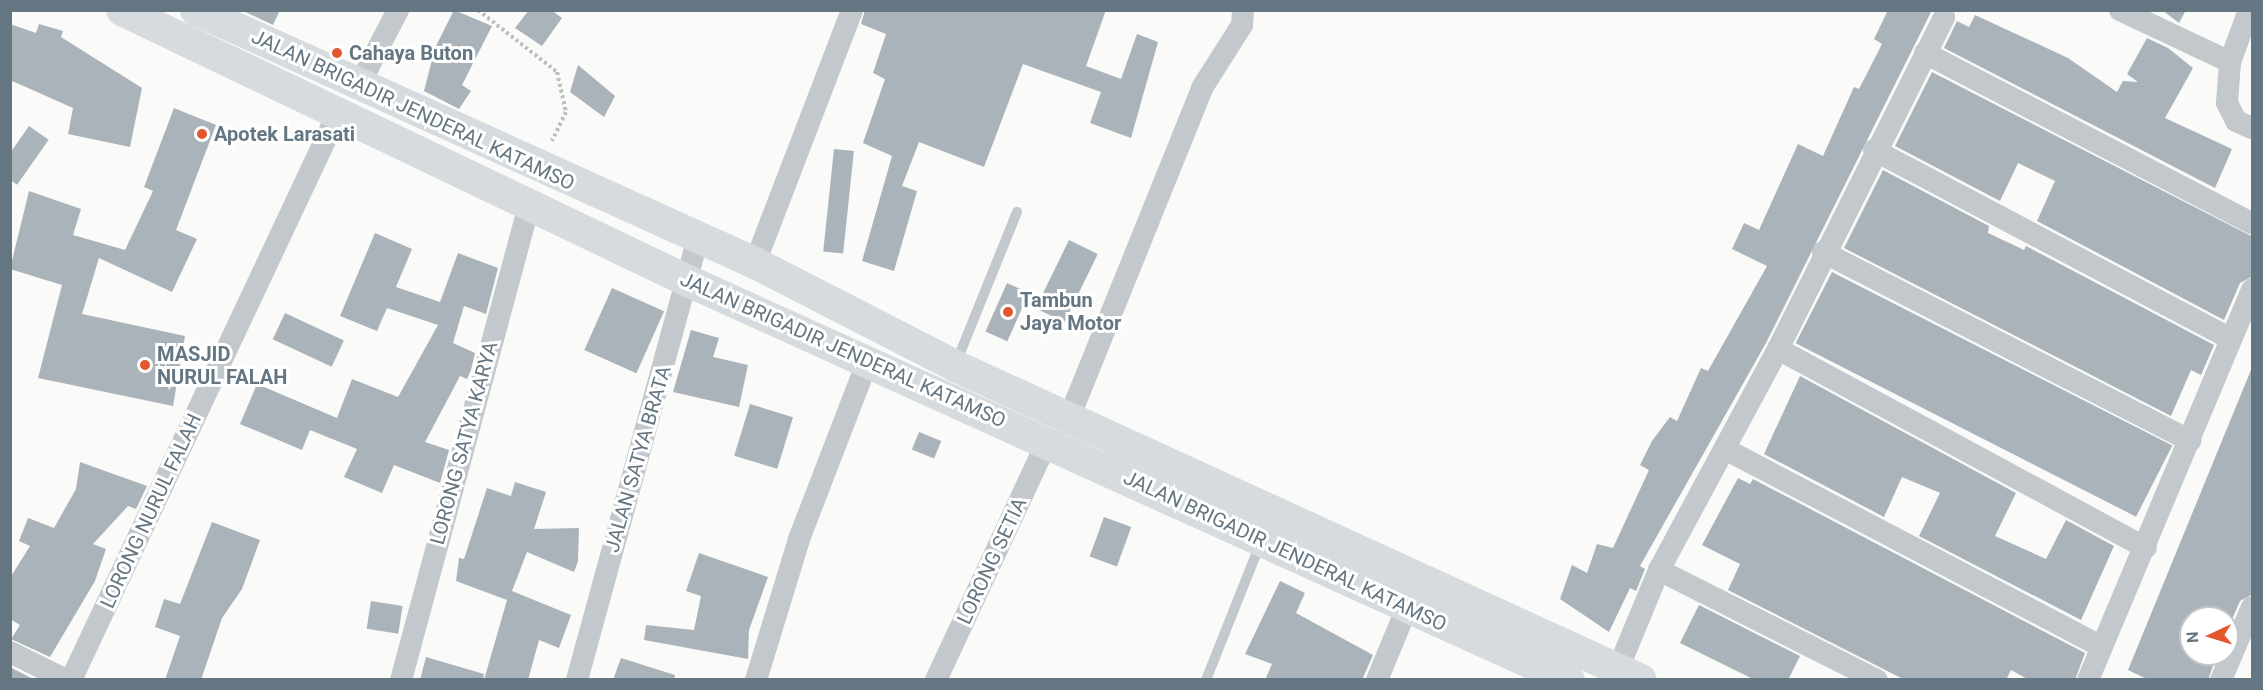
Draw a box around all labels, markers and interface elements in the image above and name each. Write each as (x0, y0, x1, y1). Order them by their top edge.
street label: JALAN BRIGADIR JENDERAL KATAMSO (248, 24, 578, 196)
place label: Cahaya Buton (349, 41, 473, 65)
marker: Cahaya Buton (330, 46, 344, 60)
place label: Apotek Larasati (214, 122, 355, 146)
marker: Apotek Larasati (195, 127, 209, 141)
street label: JALAN BRIGADIR JENDERAL KATAMSO (677, 267, 1009, 433)
place label: Tambun Jaya Motor (1020, 288, 1121, 335)
marker: Tambun Jaya Motor (1001, 305, 1015, 319)
street label: LORONG SATYA KARYA (425, 339, 503, 547)
place label: MASJID NURUL FALAH (157, 342, 287, 389)
marker: MASJID NURUL FALAH (138, 358, 152, 372)
street label: JALAN SATYA BRATA (600, 363, 676, 555)
street label: LORONG NURUL FALAH (95, 410, 207, 612)
street label: JALAN BRIGADIR JENDERAL KATAMSO (1120, 465, 1450, 637)
street label: LORONG SETIA (952, 494, 1032, 628)
north arrow (2179, 606, 2239, 666)
text: N (2183, 631, 2202, 643)

